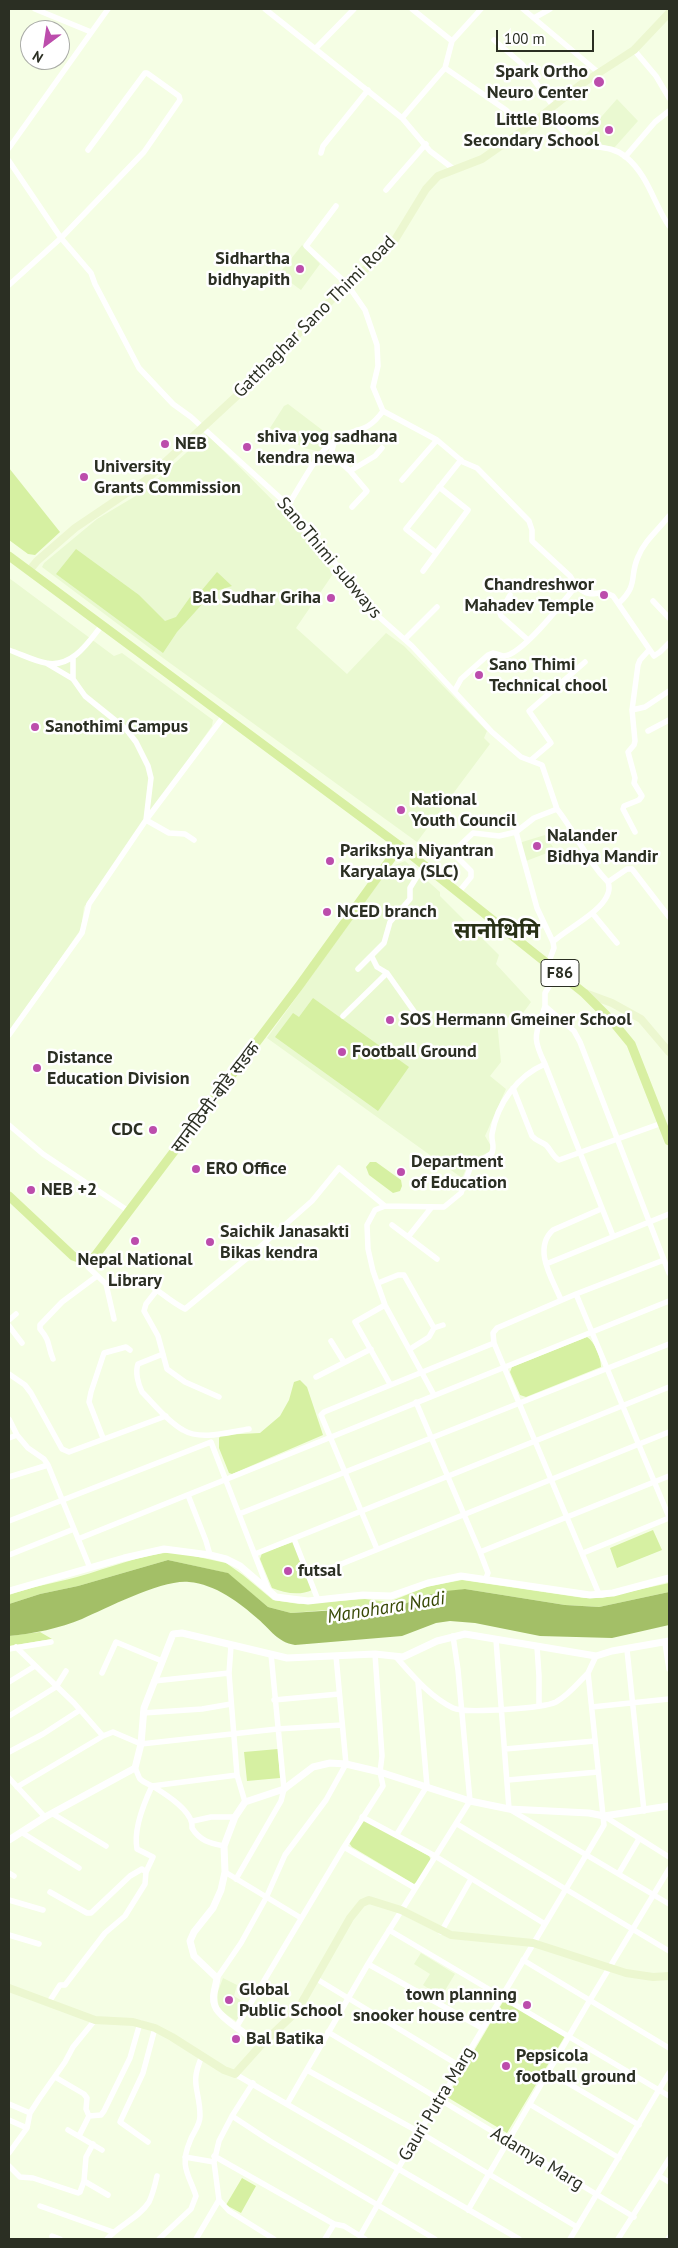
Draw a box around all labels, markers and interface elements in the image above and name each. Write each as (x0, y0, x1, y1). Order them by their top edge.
north arrow (20, 20, 70, 70)
scale bar (498, 20, 596, 52)
text: 100 m (504, 29, 545, 48)
text: N (29, 47, 46, 67)
place label: Spark Ortho Neuro Center (487, 61, 588, 104)
marker: Spark Ortho Neuro Center (592, 75, 606, 89)
place label: Little Blooms Secondary School (464, 109, 599, 152)
marker: Little Blooms Secondary School (603, 124, 615, 136)
street label: Gatthaghar Sano Thimi Road (230, 232, 400, 402)
place label: Sidhartha bidhyapith (208, 248, 290, 290)
marker: Sidhartha bidhyapith (294, 263, 306, 275)
place label: shiva yog sadhana kendra newa (257, 426, 397, 468)
place label: NEB (175, 433, 207, 455)
marker: NEB (159, 438, 171, 450)
marker: shiva yog sadhana kendra newa (241, 441, 253, 453)
place label: University Grants Commission (94, 456, 241, 498)
marker: University Grants Commission (78, 471, 90, 483)
street label: SanoThimi subways (272, 493, 386, 623)
place label: Chandreshwor Mahadev Temple (464, 574, 594, 616)
place label: Bal Sudhar Griha (192, 587, 321, 609)
marker: Chandreshwor Mahadev Temple (598, 589, 610, 601)
marker: Bal Sudhar Griha (325, 592, 337, 604)
place label: Sano Thimi Technical chool (489, 654, 607, 696)
marker: Sano Thimi Technical chool (473, 669, 485, 681)
place label: Sanothimi Campus (45, 716, 188, 738)
marker: Sanothimi Campus (29, 721, 41, 733)
place label: National Youth Council (411, 789, 516, 832)
marker: National Youth Council (395, 804, 407, 816)
place label: Nalander Bidhya Mandir (547, 825, 658, 868)
place label: Parikshya Niyantran Karyalaya (SLC) (340, 840, 494, 882)
marker: Nalander Bidhya Mandir (531, 840, 543, 852)
marker: Parikshya Niyantran Karyalaya (SLC) (324, 855, 336, 867)
place label: NCED branch (337, 901, 437, 923)
marker: NCED branch (321, 906, 333, 918)
district label: सानोथिमि (454, 919, 540, 945)
road number: F86 (541, 960, 579, 986)
place label: SOS Hermann Gmeiner School (400, 1009, 631, 1031)
marker: SOS Hermann Gmeiner School (384, 1014, 396, 1026)
street label: सानोठिमी-बोडे सडक (167, 1038, 265, 1158)
place label: Football Ground (352, 1041, 477, 1063)
marker: Football Ground (336, 1046, 348, 1058)
place label: Distance Education Division (47, 1047, 189, 1090)
marker: Distance Education Division (31, 1062, 43, 1074)
place label: CDC (111, 1119, 143, 1141)
marker: CDC (147, 1124, 159, 1136)
place label: Department of Education (411, 1151, 507, 1194)
place label: ERO Office (206, 1158, 287, 1180)
marker: ERO Office (190, 1163, 202, 1175)
marker: Department of Education (395, 1166, 407, 1178)
place label: NEB +2 (41, 1179, 97, 1201)
marker: NEB +2 (25, 1184, 37, 1196)
place label: Saichik Janasakti Bikas kendra (220, 1221, 349, 1264)
marker: Nepal National Library (129, 1235, 141, 1247)
marker: Saichik Janasakti Bikas kendra (204, 1236, 216, 1248)
place label: Nepal National Library (77, 1249, 193, 1292)
place label: futsal (298, 1560, 342, 1582)
marker: futsal (282, 1565, 294, 1577)
water label: Manohara Nadi (326, 1587, 446, 1629)
place label: Global Public School (239, 1979, 342, 2022)
place label: town planning snooker house centre (353, 1984, 517, 2026)
marker: Global Public School (223, 1994, 235, 2006)
marker: town planning snooker house centre (521, 1999, 533, 2011)
place label: Bal Batika (246, 2028, 324, 2050)
marker: Bal Batika (230, 2033, 242, 2045)
street label: Gauri Putra Marg (394, 2043, 480, 2165)
place label: Pepsicola football ground (516, 2045, 636, 2088)
marker: Pepsicola football ground (500, 2060, 512, 2072)
street label: Adamya Marg (487, 2123, 587, 2195)

